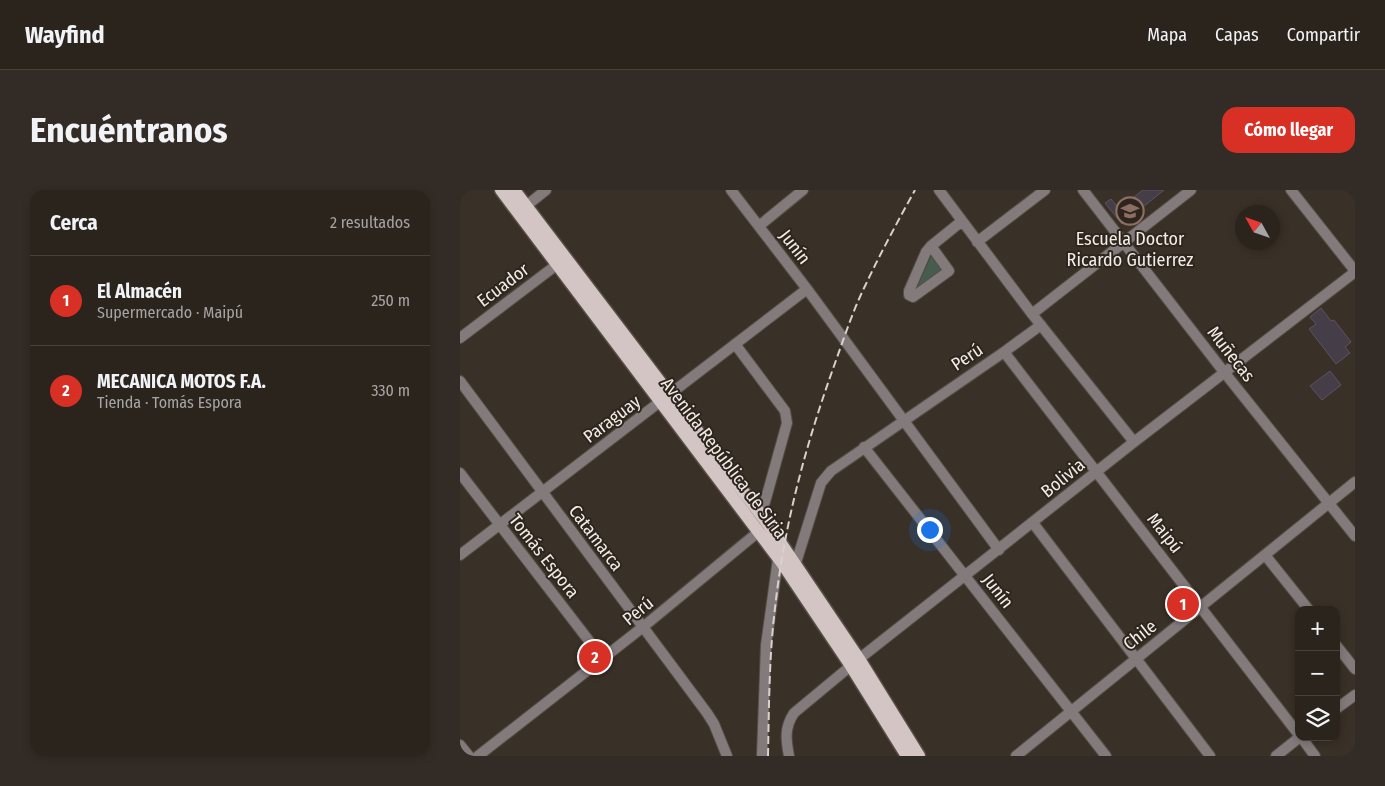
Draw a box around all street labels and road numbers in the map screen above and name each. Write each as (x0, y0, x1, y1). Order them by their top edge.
street label: Junín (775, 225, 815, 269)
street label: Ecuador (473, 258, 534, 312)
street label: Muñecas (1202, 322, 1260, 386)
street label: Perú (947, 339, 987, 375)
street label: Avenida República de Siria (656, 373, 792, 543)
street label: Paraguay (579, 390, 645, 448)
street label: Bolivia (1037, 454, 1089, 502)
street label: Catamarca (564, 501, 628, 576)
street label: Maipú (1142, 508, 1188, 558)
street label: Tomás Espora (504, 509, 584, 603)
street label: Junín (978, 569, 1018, 613)
street label: Perú (618, 592, 658, 630)
street label: Chile (1119, 615, 1161, 655)

